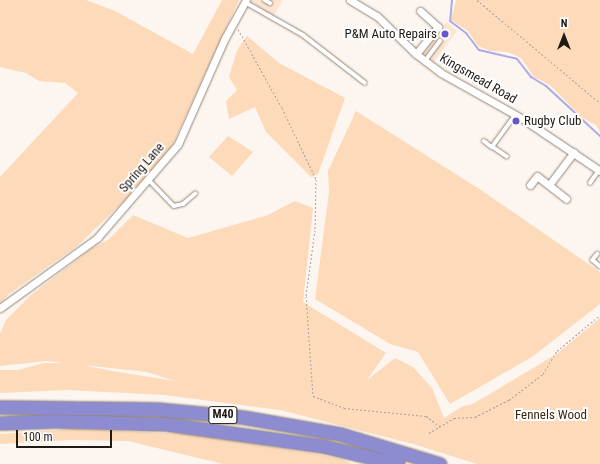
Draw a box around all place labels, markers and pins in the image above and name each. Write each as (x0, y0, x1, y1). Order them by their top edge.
place label: P&M Auto Repairs (344, 26, 437, 42)
marker: P&M Auto Repairs (440, 29, 450, 39)
place label: Rugby Club (524, 113, 581, 129)
marker: Rugby Club (511, 116, 521, 126)

